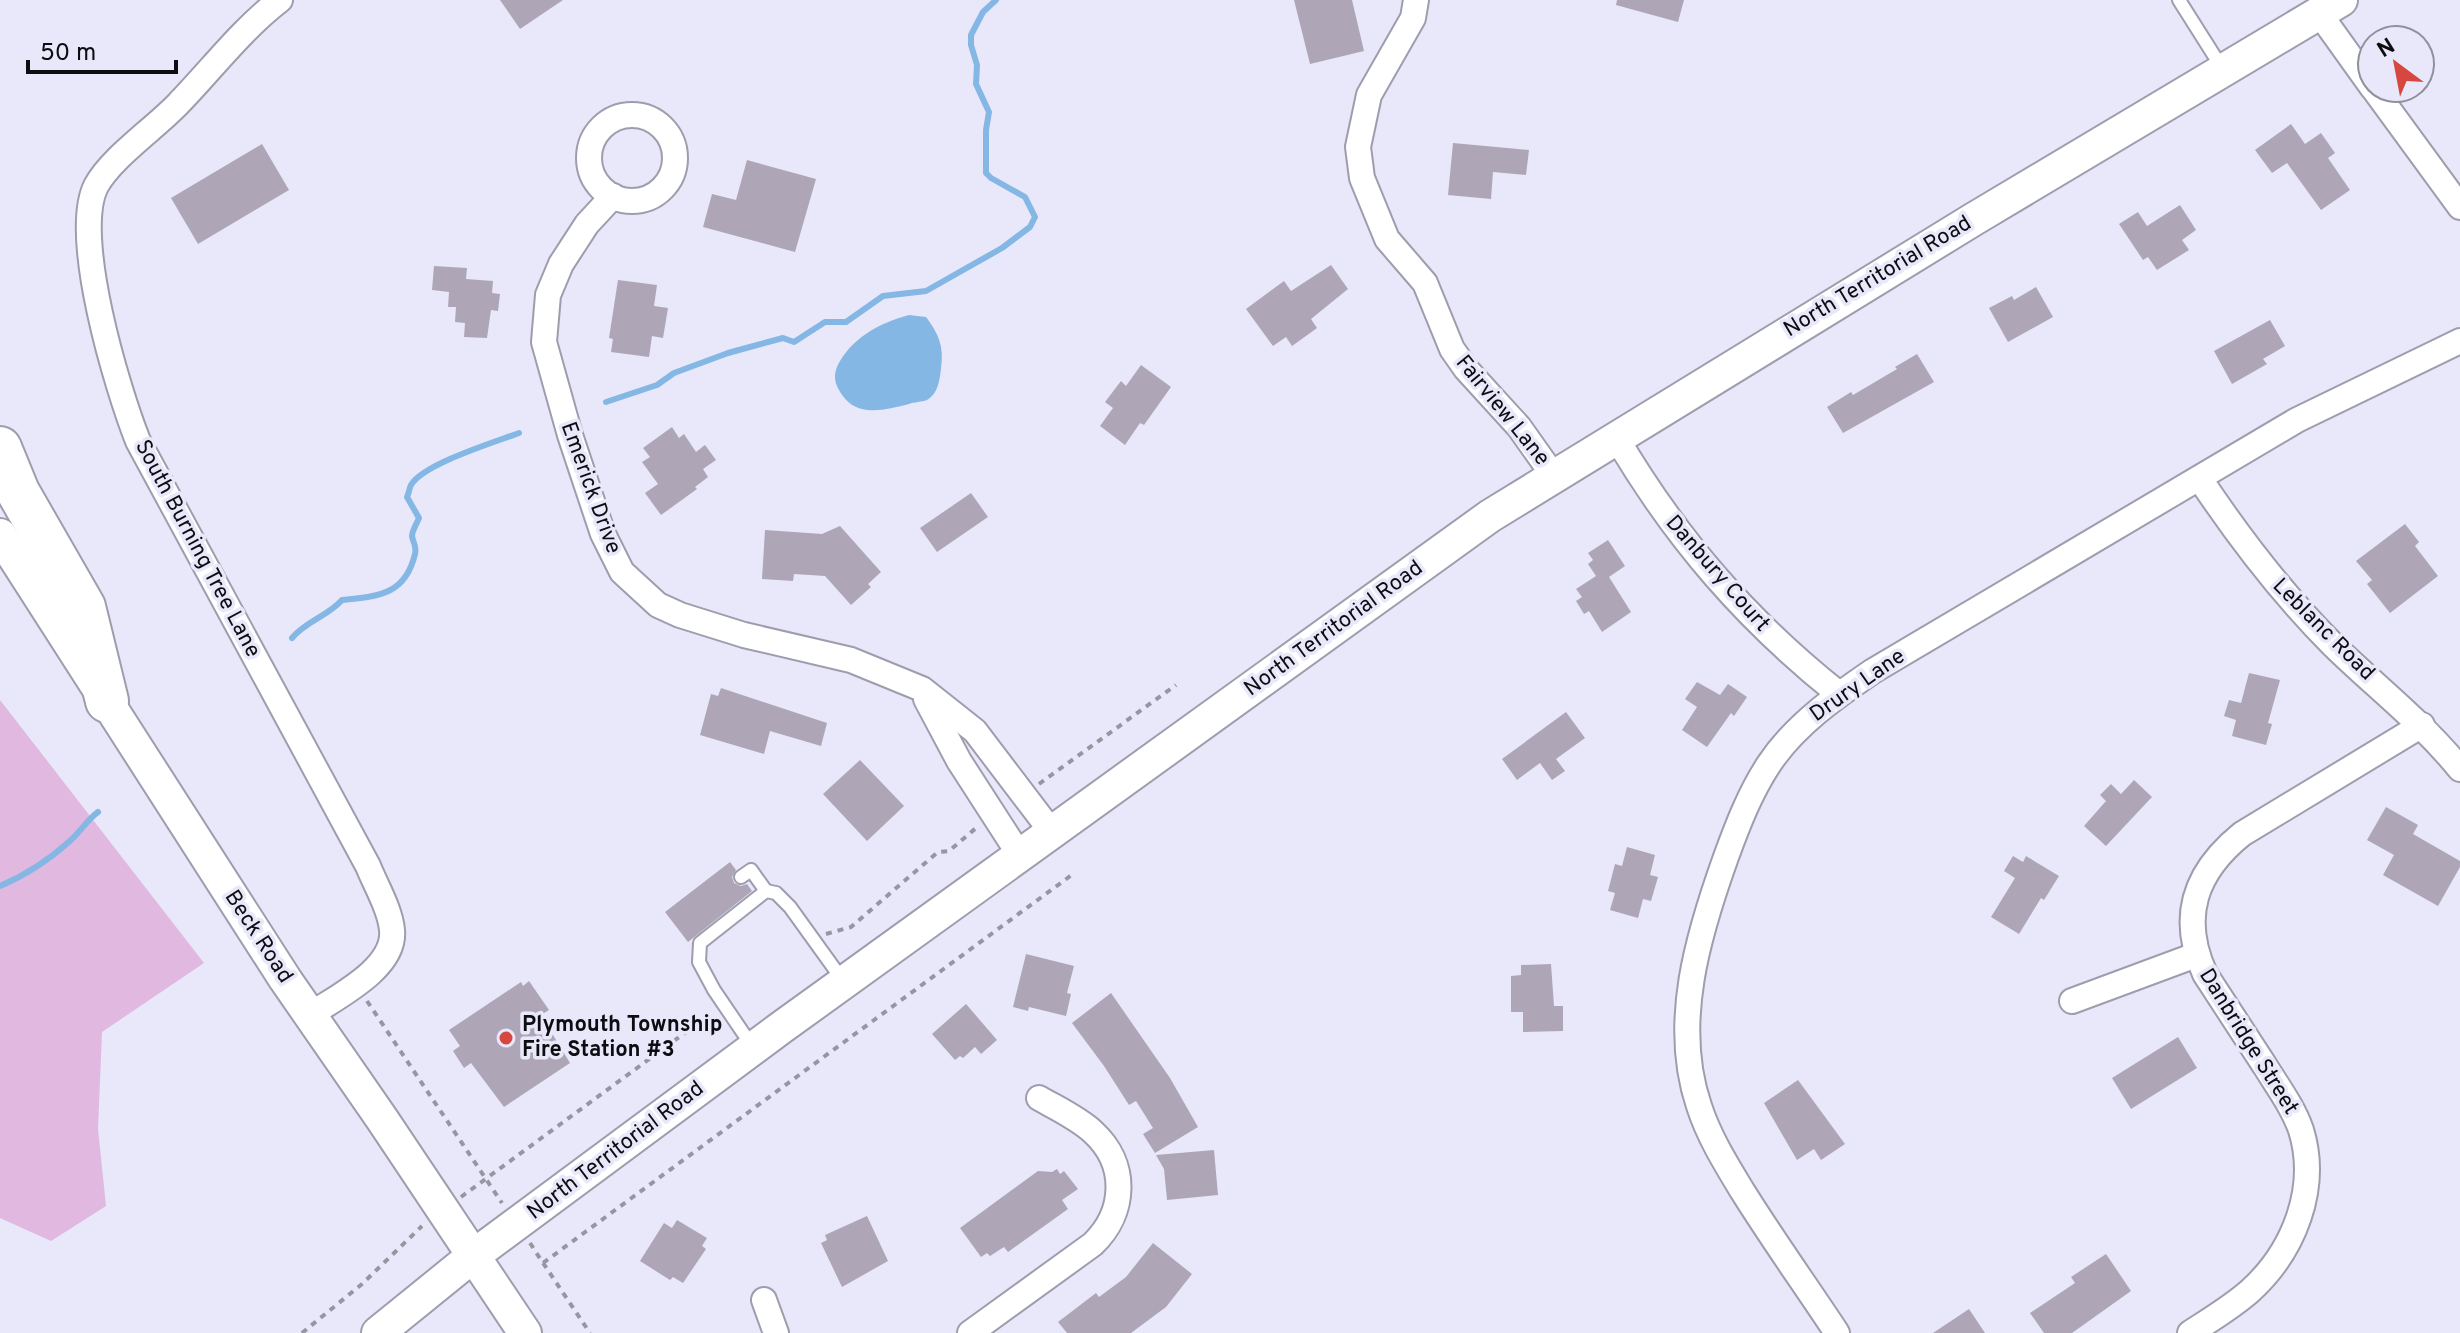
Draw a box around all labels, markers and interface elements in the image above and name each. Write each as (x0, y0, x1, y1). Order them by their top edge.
scale bar (28, 24, 176, 74)
north arrow (2356, 24, 2436, 104)
text: N (2373, 34, 2401, 65)
text: 50 m (40, 39, 96, 69)
street label: North Territorial Road (1779, 210, 1977, 344)
street label: Fairview Lane (1449, 350, 1555, 472)
street label: Emerick Drive (554, 418, 626, 558)
street label: South Burning Tree Lane (128, 436, 266, 662)
street label: Danbury Court (1659, 510, 1775, 638)
street label: North Territorial Road (1239, 555, 1429, 703)
street label: Leblanc Road (2266, 573, 2380, 687)
street label: Drury Lane (1805, 643, 1911, 729)
street label: Beck Road (218, 885, 298, 989)
street label: Danbridge Street (2192, 964, 2304, 1120)
place label: Plymouth Township Fire Station #3 (522, 1012, 723, 1064)
marker: Plymouth Township Fire Station #3 (497, 1029, 515, 1047)
street label: North Territorial Road (522, 1076, 710, 1226)

